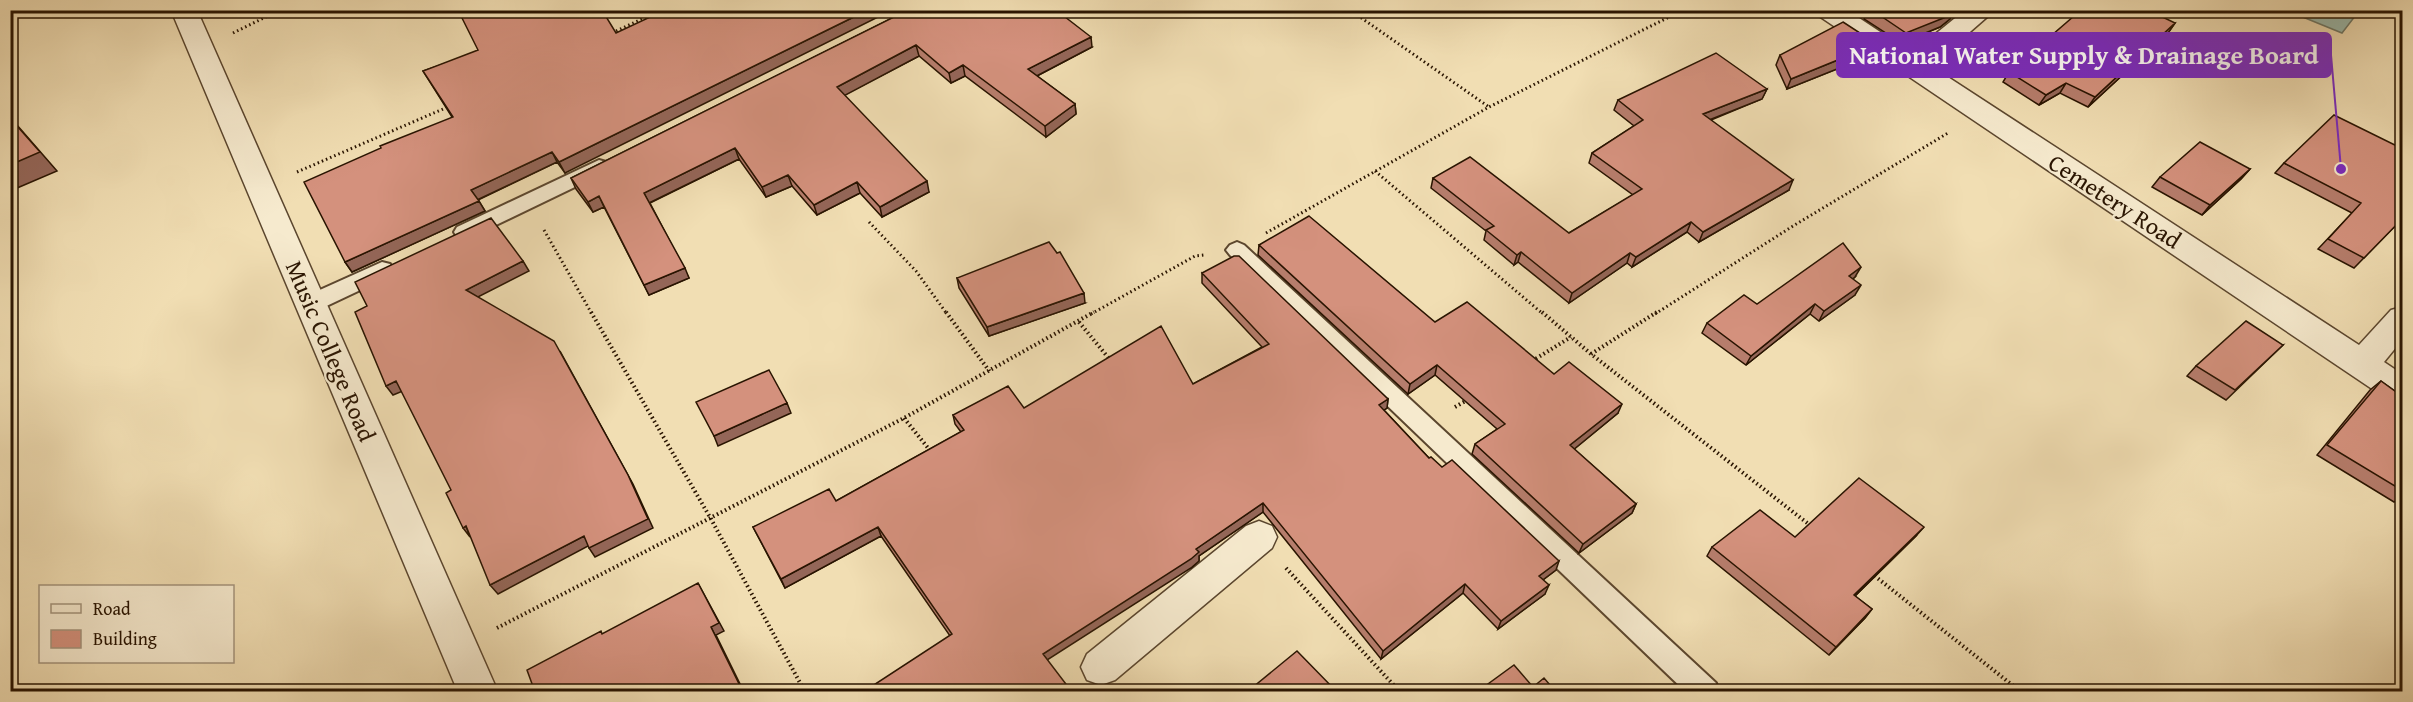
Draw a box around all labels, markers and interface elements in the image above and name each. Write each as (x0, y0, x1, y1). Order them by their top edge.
callout: National Water Supply & Drainage Board (1837, 33, 2331, 77)
text: National Water Supply & Drainage Board (1849, 35, 2319, 74)
street label: Cemetery Road (2042, 145, 2189, 257)
street label: Music College Road (277, 255, 385, 447)
legend (39, 585, 234, 663)
text: Road (93, 595, 131, 622)
text: Building (93, 625, 157, 652)

